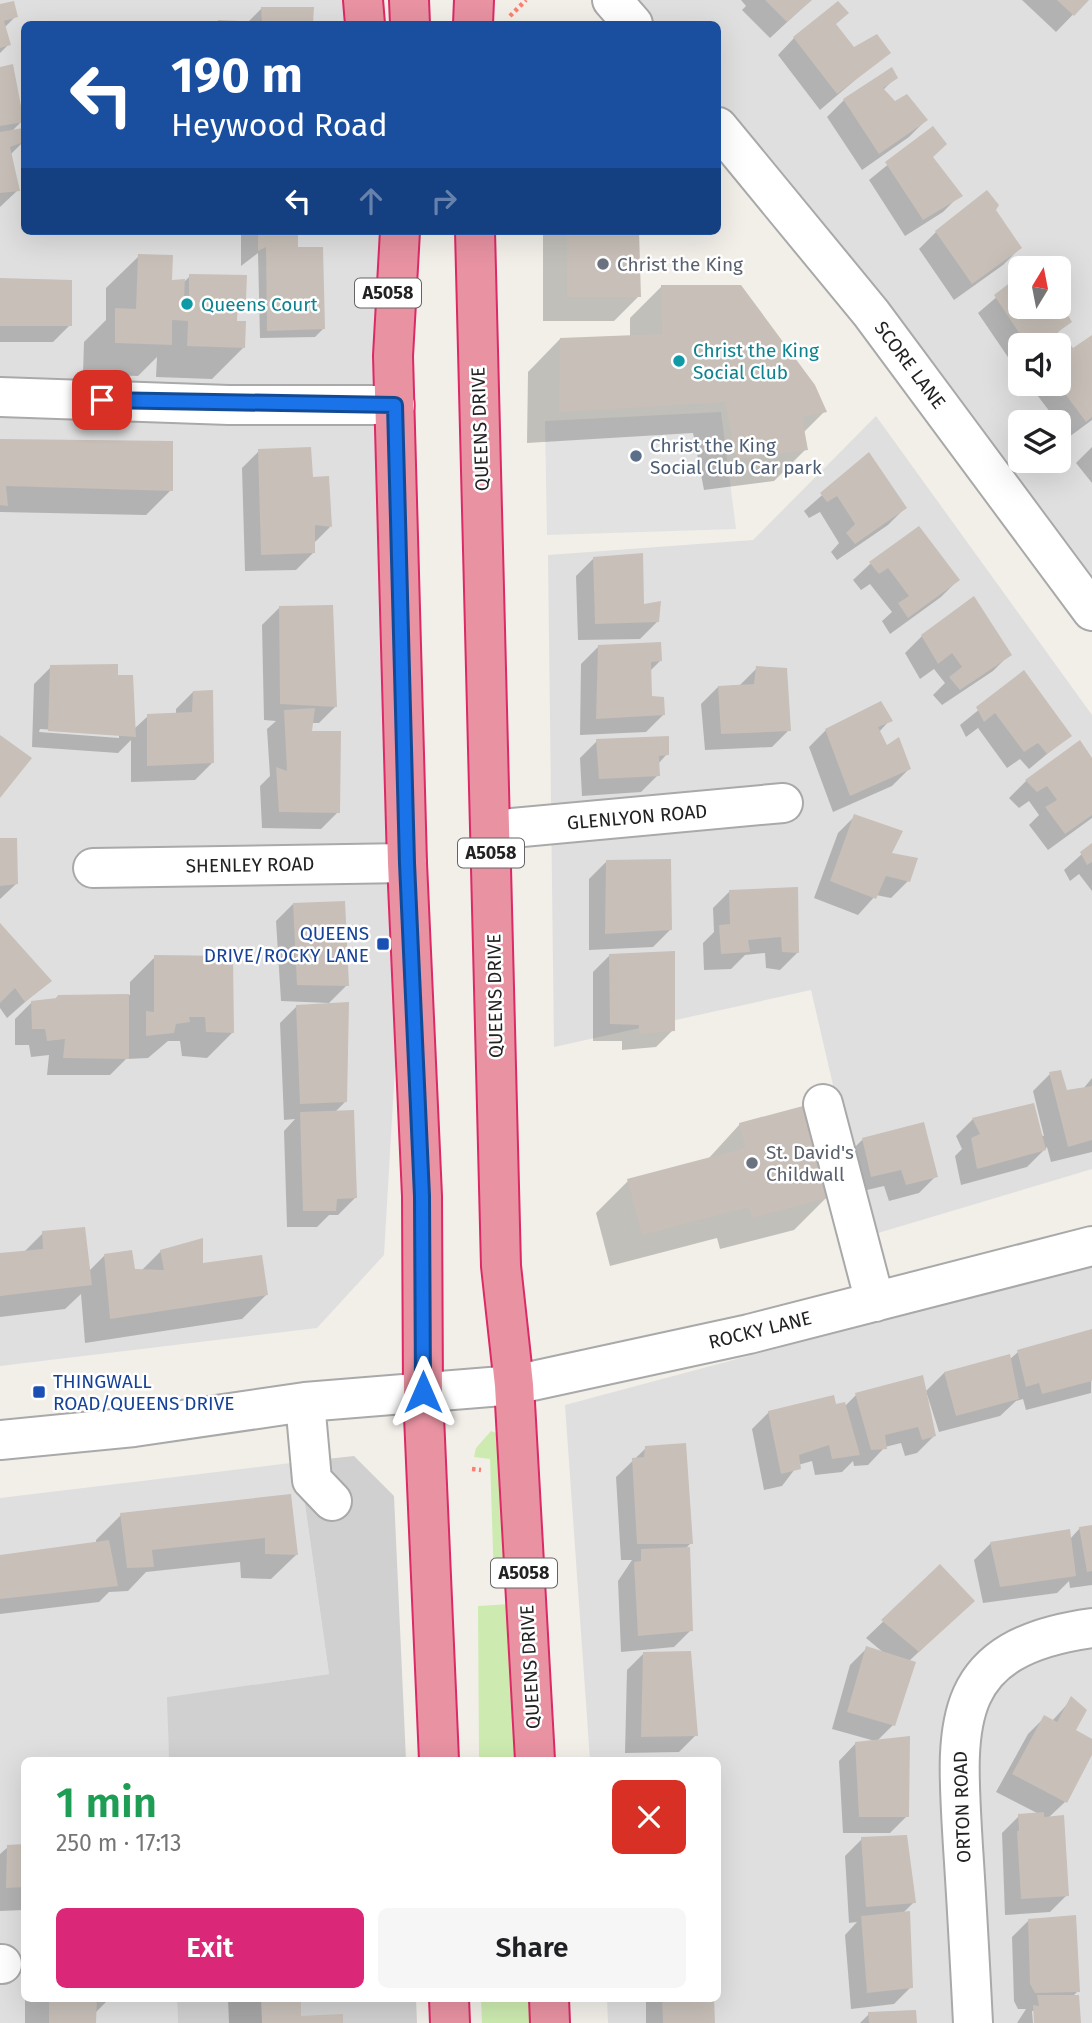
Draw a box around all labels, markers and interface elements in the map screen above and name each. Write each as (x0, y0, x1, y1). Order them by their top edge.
text: 190 m (171, 46, 303, 105)
icon: left (56, 49, 147, 140)
text: Heywood Road (171, 106, 388, 144)
icon: left (279, 182, 317, 220)
icon: ahead (352, 182, 390, 220)
icon: right (425, 182, 463, 220)
place label: Christ the King (617, 253, 743, 276)
marker: Christ the King (595, 256, 611, 272)
north arrow (1008, 256, 1071, 318)
map controls (1008, 256, 1071, 473)
road number: A5058 (355, 278, 421, 307)
place label: Queens Court (201, 293, 318, 316)
marker: Queens Court (179, 296, 195, 312)
street label: SCORE LANE (870, 317, 950, 413)
button: sound (1008, 333, 1071, 396)
place label: Christ the King Social Club (693, 339, 819, 384)
marker: Christ the King Social Club (671, 353, 687, 369)
street label: QUEENS DRIVE (466, 366, 494, 492)
pin (72, 370, 132, 430)
icon: arrive (83, 381, 121, 419)
button: layers (1008, 410, 1071, 473)
place label: Christ the King Social Club Car park (650, 434, 822, 479)
marker: Christ the King Social Club Car park (628, 448, 644, 464)
street label: GLENLYON ROAD (566, 799, 708, 835)
road number: A5058 (458, 838, 524, 868)
street label: SHENLEY ROAD (185, 852, 315, 878)
place label: QUEENS DRIVE/ROCKY LANE (204, 922, 369, 967)
street label: QUEENS DRIVE (482, 934, 508, 1058)
marker: QUEENS DRIVE/ROCKY LANE (375, 936, 391, 952)
place label: St. David's Childwall (766, 1141, 854, 1186)
marker: St. David's Childwall (744, 1155, 760, 1171)
street label: ROCKY LANE (706, 1306, 814, 1354)
position arrow (386, 1355, 460, 1429)
place label: THINGWALL ROAD/QUEENS DRIVE (53, 1370, 234, 1415)
marker: THINGWALL ROAD/QUEENS DRIVE (31, 1384, 47, 1400)
road number: A5058 (491, 1558, 557, 1588)
street label: QUEENS DRIVE (515, 1604, 545, 1730)
street label: ORTON ROAD (949, 1751, 975, 1863)
text: 1 min (56, 1778, 157, 1828)
button: close (612, 1780, 686, 1854)
text: 250 m · 17:13 (56, 1829, 181, 1857)
button: Exit (56, 1908, 364, 1988)
button: Share (378, 1908, 686, 1988)

